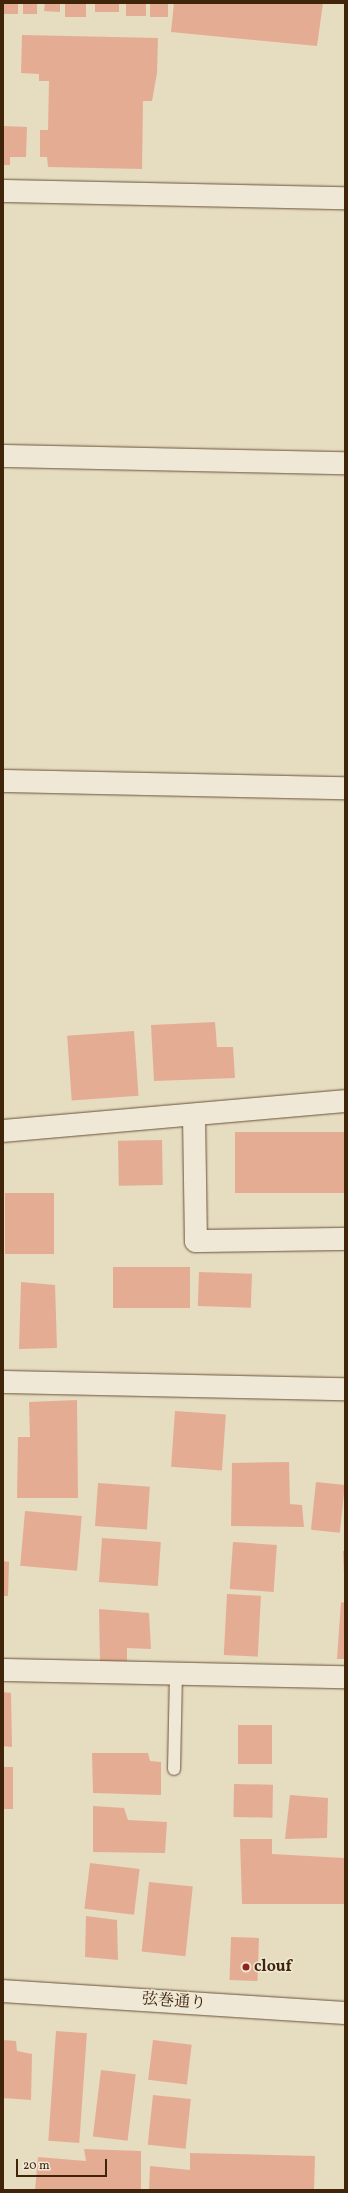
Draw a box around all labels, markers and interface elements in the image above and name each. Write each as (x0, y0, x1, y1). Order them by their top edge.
place label: clouf (254, 1957, 292, 1977)
marker: clouf (241, 1962, 251, 1972)
street label: 弦巻通り (141, 1990, 207, 2014)
scale bar (18, 2151, 109, 2177)
text: 20 m (23, 2158, 50, 2174)

